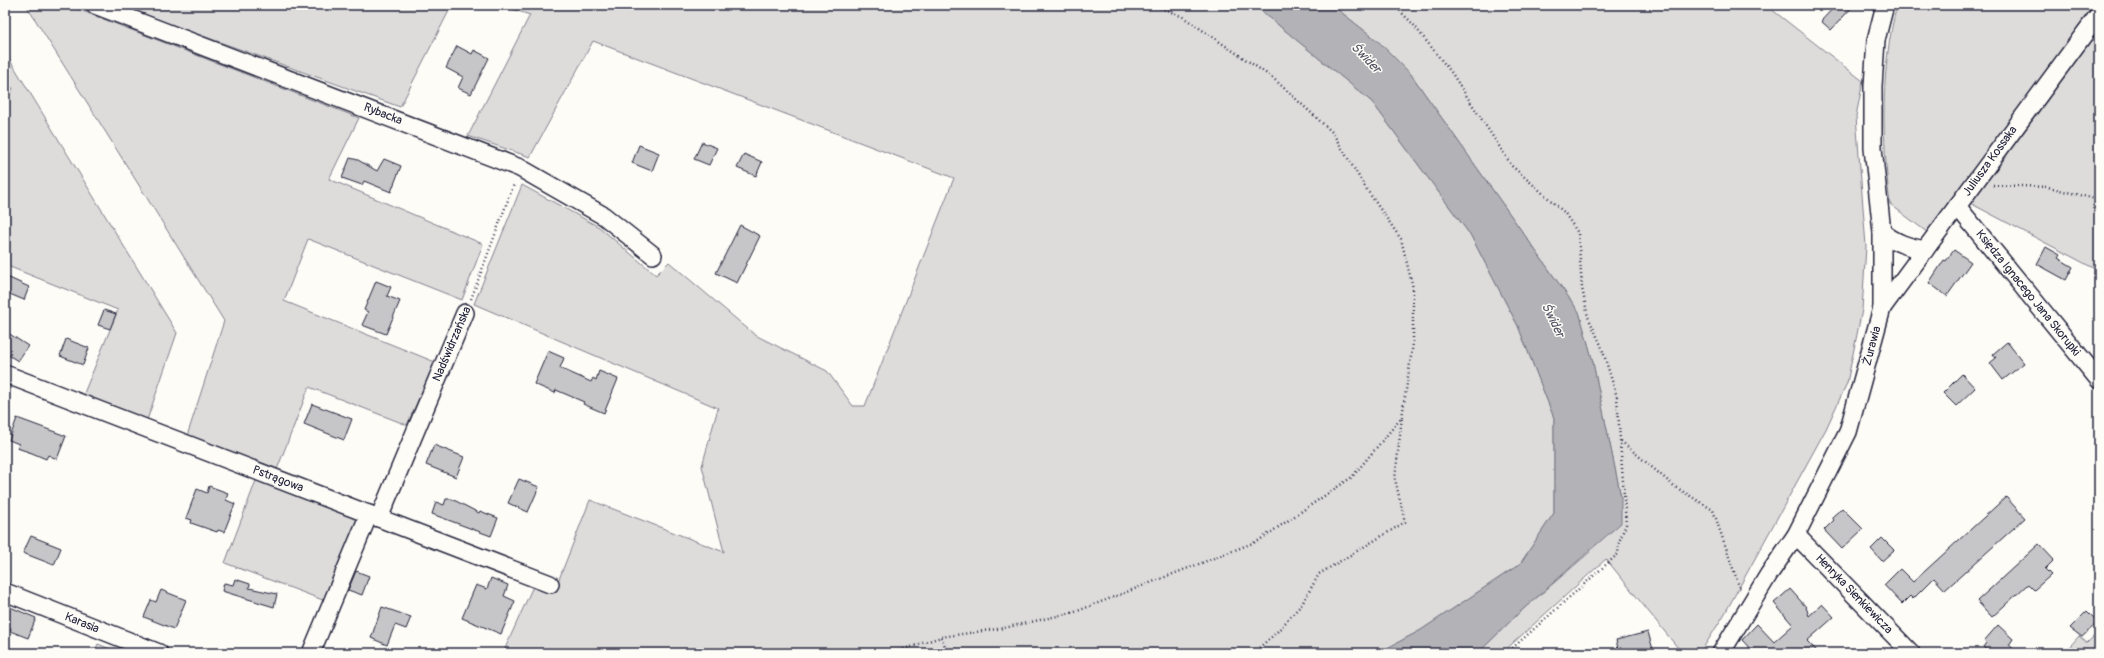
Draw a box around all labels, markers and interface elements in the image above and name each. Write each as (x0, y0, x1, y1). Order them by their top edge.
water label: Świder (1348, 39, 1386, 78)
street label: Rybacka (362, 100, 405, 128)
street label: Juliusza Kossaka (1959, 123, 2021, 199)
street label: Księdza Ignacego Jana Skorupki (1972, 227, 2084, 359)
water label: Świder (1538, 300, 1569, 342)
street label: Nadświdrzańska (429, 304, 475, 384)
street label: Żurawia (1859, 324, 1885, 367)
street label: Pstrągowa (250, 462, 306, 496)
street label: Henryka Sienkiewicza (1812, 551, 1896, 637)
street label: Karasia (63, 609, 102, 637)

